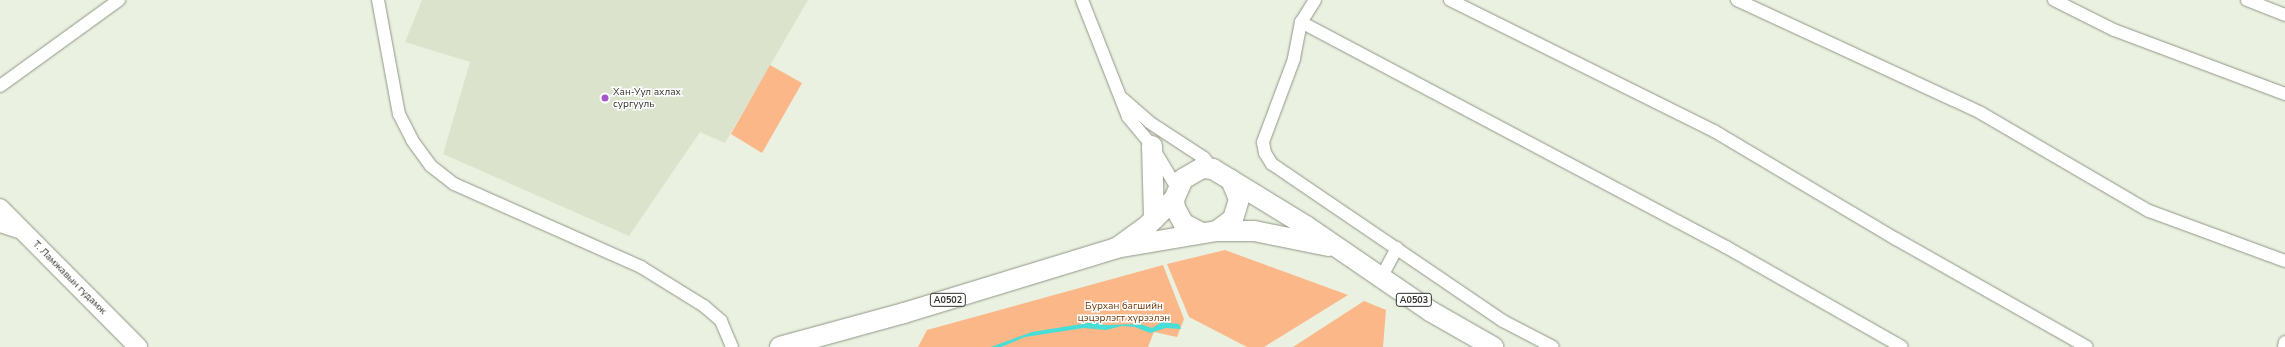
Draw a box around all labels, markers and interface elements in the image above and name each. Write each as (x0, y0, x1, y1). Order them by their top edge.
place label: Хан-Уул ахлах сургууль (613, 86, 681, 110)
marker: Хан-Уул ахлах сургууль (600, 93, 610, 103)
street label: Т. Ламжавын гудамж (30, 239, 108, 317)
road number: A0502 (929, 293, 967, 307)
road number: A0503 (1395, 293, 1433, 307)
park label: Бурхан багшийн цэцэрлэгт хүрээлэн (1078, 300, 1170, 324)

